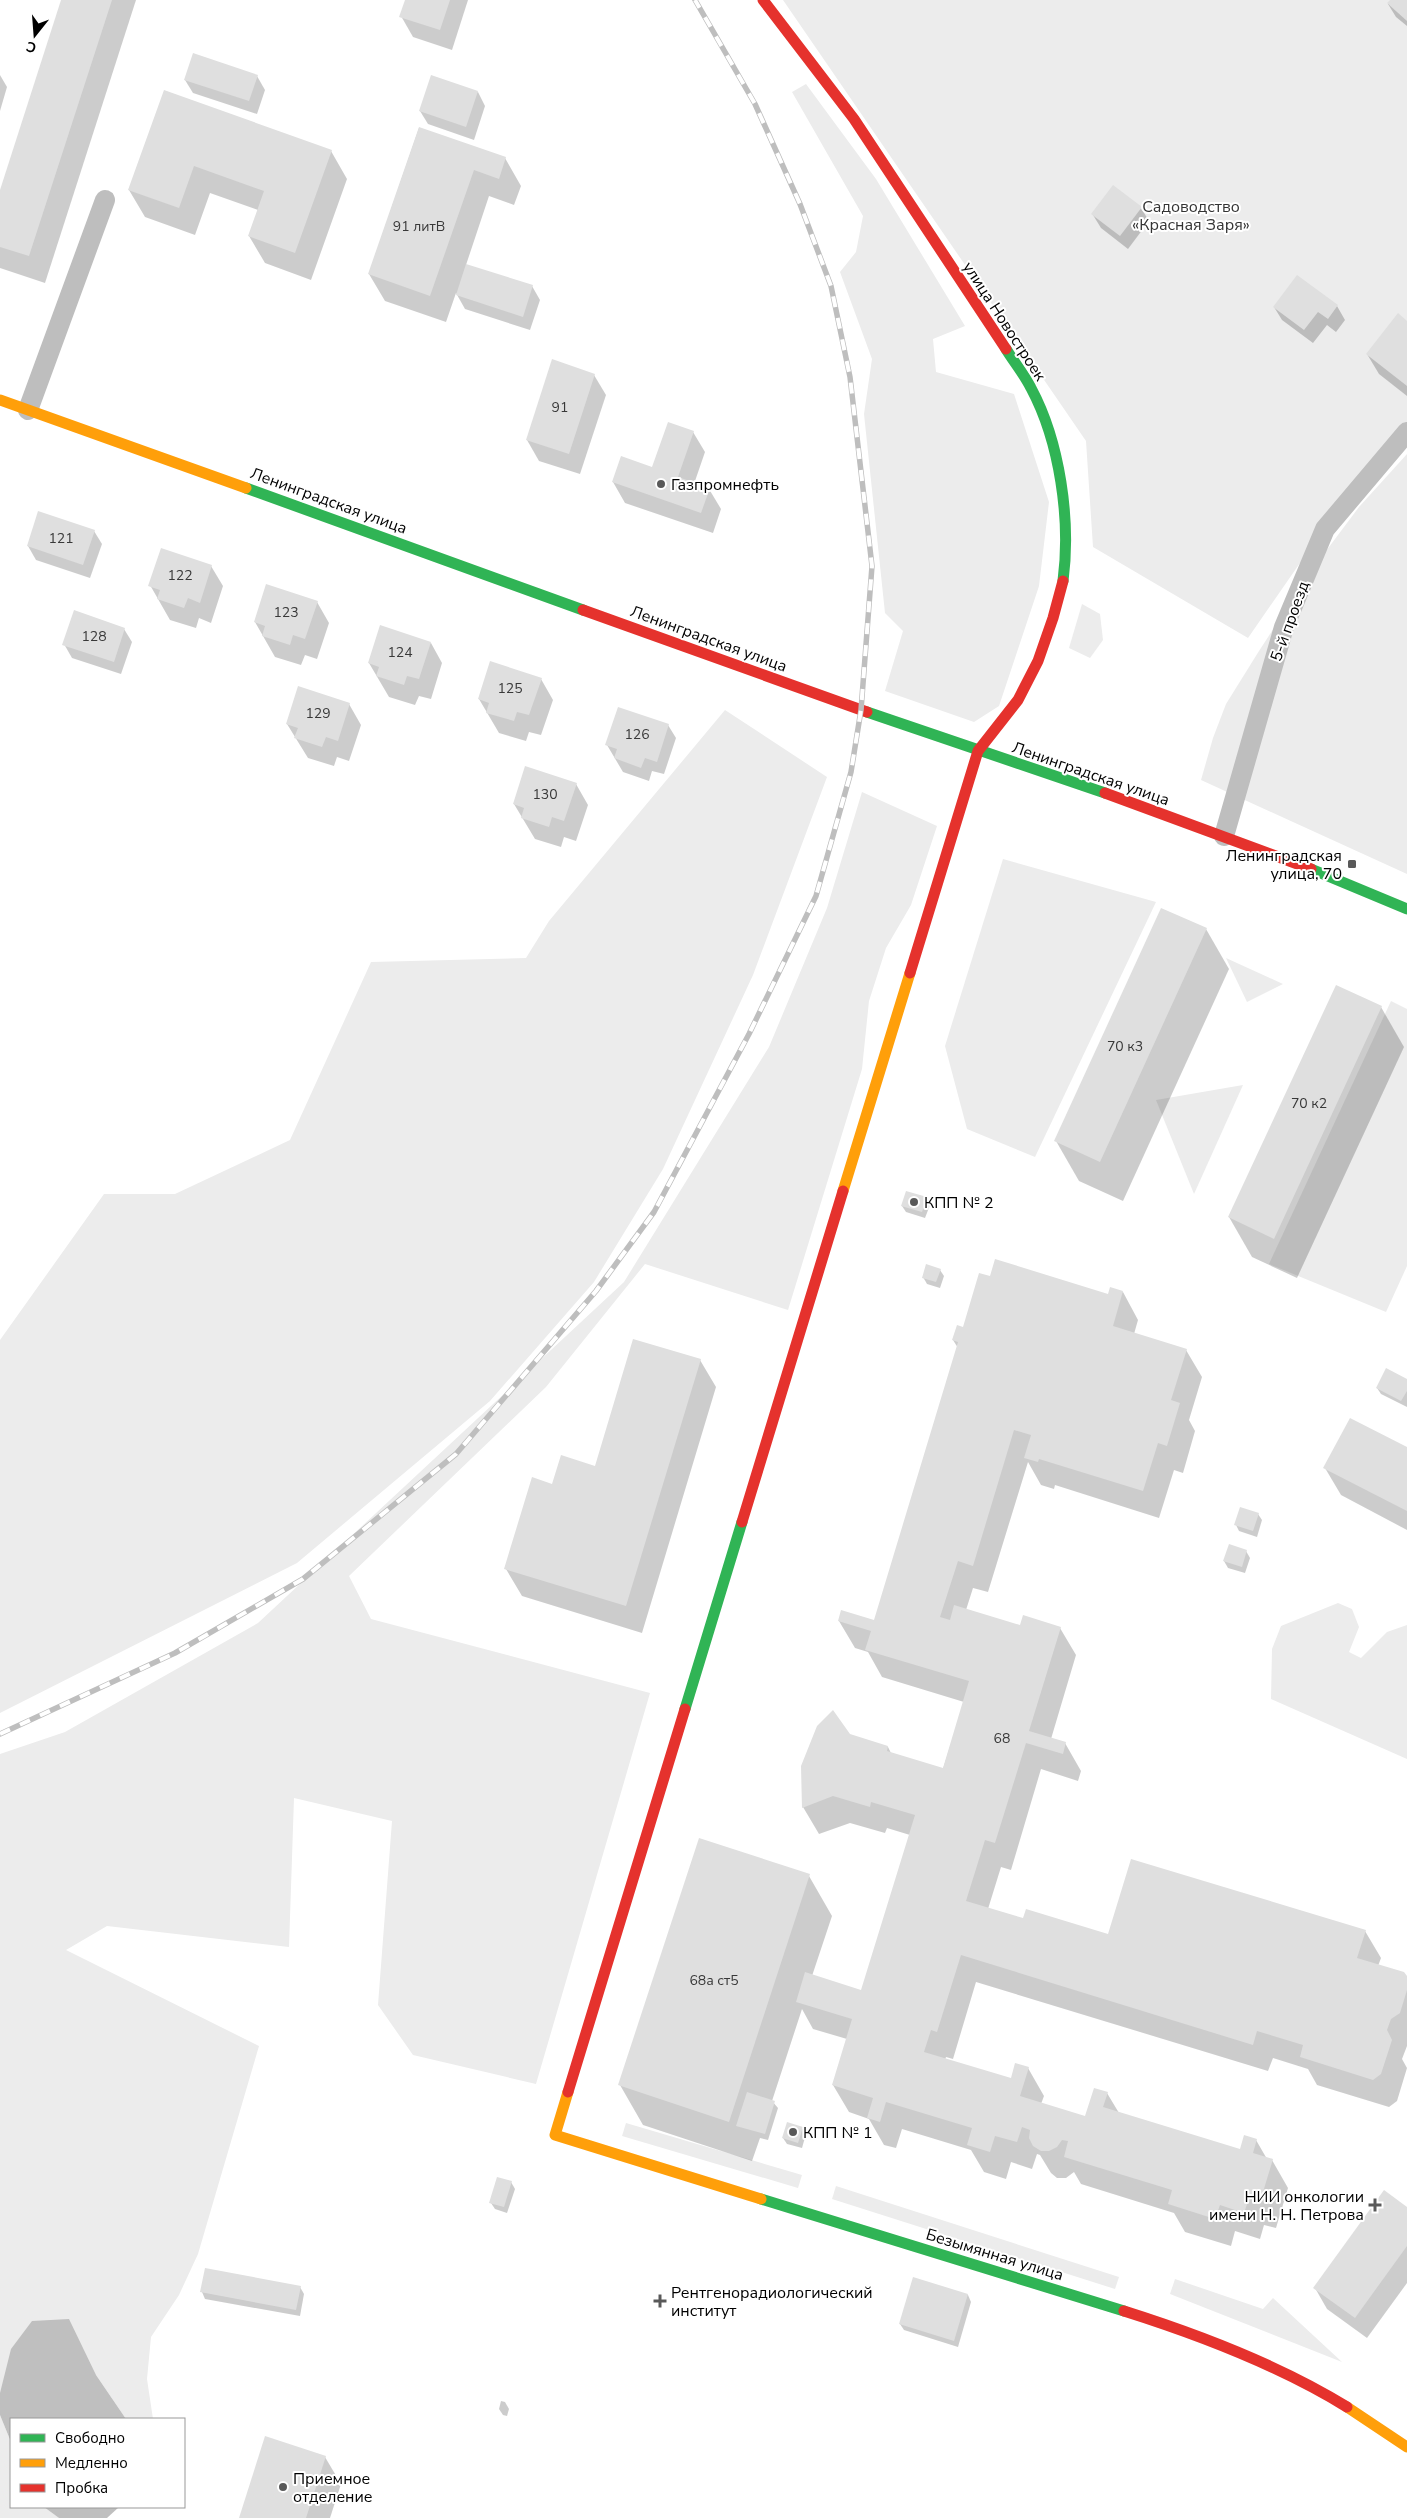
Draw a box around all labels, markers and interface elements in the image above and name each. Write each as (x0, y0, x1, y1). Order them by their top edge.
north arrow (10, 10, 60, 60)
text: С (24, 36, 39, 57)
park label: Садоводство «Красная Заря» (1132, 196, 1250, 236)
house number: 91 литВ (393, 217, 445, 236)
street label: улица Новостроек (957, 258, 1051, 386)
house number: 91 (552, 398, 568, 417)
street label: Ленинградская улица (247, 462, 410, 540)
place label: Газпромнефть (671, 474, 779, 496)
marker: Газпромнефть (655, 478, 667, 490)
house number: 121 (48, 529, 74, 548)
house number: 122 (167, 566, 193, 585)
street label: 5-й проезд (1265, 578, 1315, 665)
street label: Ленинградская улица (627, 600, 790, 678)
house number: 123 (273, 603, 299, 622)
house number: 128 (81, 627, 107, 646)
house number: 124 (387, 643, 413, 662)
house number: 125 (497, 679, 523, 698)
house number: 129 (305, 704, 331, 723)
house number: 126 (624, 725, 650, 744)
street label: Ленинградская улица (1009, 737, 1172, 811)
house number: 130 (532, 785, 558, 804)
place label: Ленинградская улица, 70 (1226, 845, 1342, 885)
marker: Ленинградская улица, 70 (1346, 858, 1358, 870)
house number: 70 к3 (1107, 1037, 1143, 1056)
house number: 70 к2 (1291, 1094, 1327, 1113)
place label: КПП № 2 (924, 1192, 994, 1214)
marker: КПП № 2 (908, 1196, 920, 1208)
house number: 68 (994, 1729, 1010, 1748)
house number: 68а ст5 (689, 1971, 739, 1990)
place label: КПП № 1 (803, 2122, 873, 2144)
marker: КПП № 1 (787, 2126, 799, 2138)
place label: НИИ онкологии имени Н. Н. Петрова (1209, 2186, 1364, 2226)
marker: НИИ онкологии имени Н. Н. Петрова (1368, 2198, 1382, 2212)
street label: Безымянная улица (923, 2224, 1066, 2286)
place label: Рентгенорадиологический институт (671, 2282, 873, 2322)
marker: Рентгенорадиологический институт (653, 2294, 667, 2308)
legend (10, 2418, 185, 2508)
text: Свободно (55, 2428, 125, 2448)
text: Медленно (55, 2453, 128, 2473)
place label: Приемное отделение (293, 2468, 373, 2508)
text: Пробка (55, 2478, 108, 2498)
marker: Приемное отделение (277, 2481, 289, 2493)

